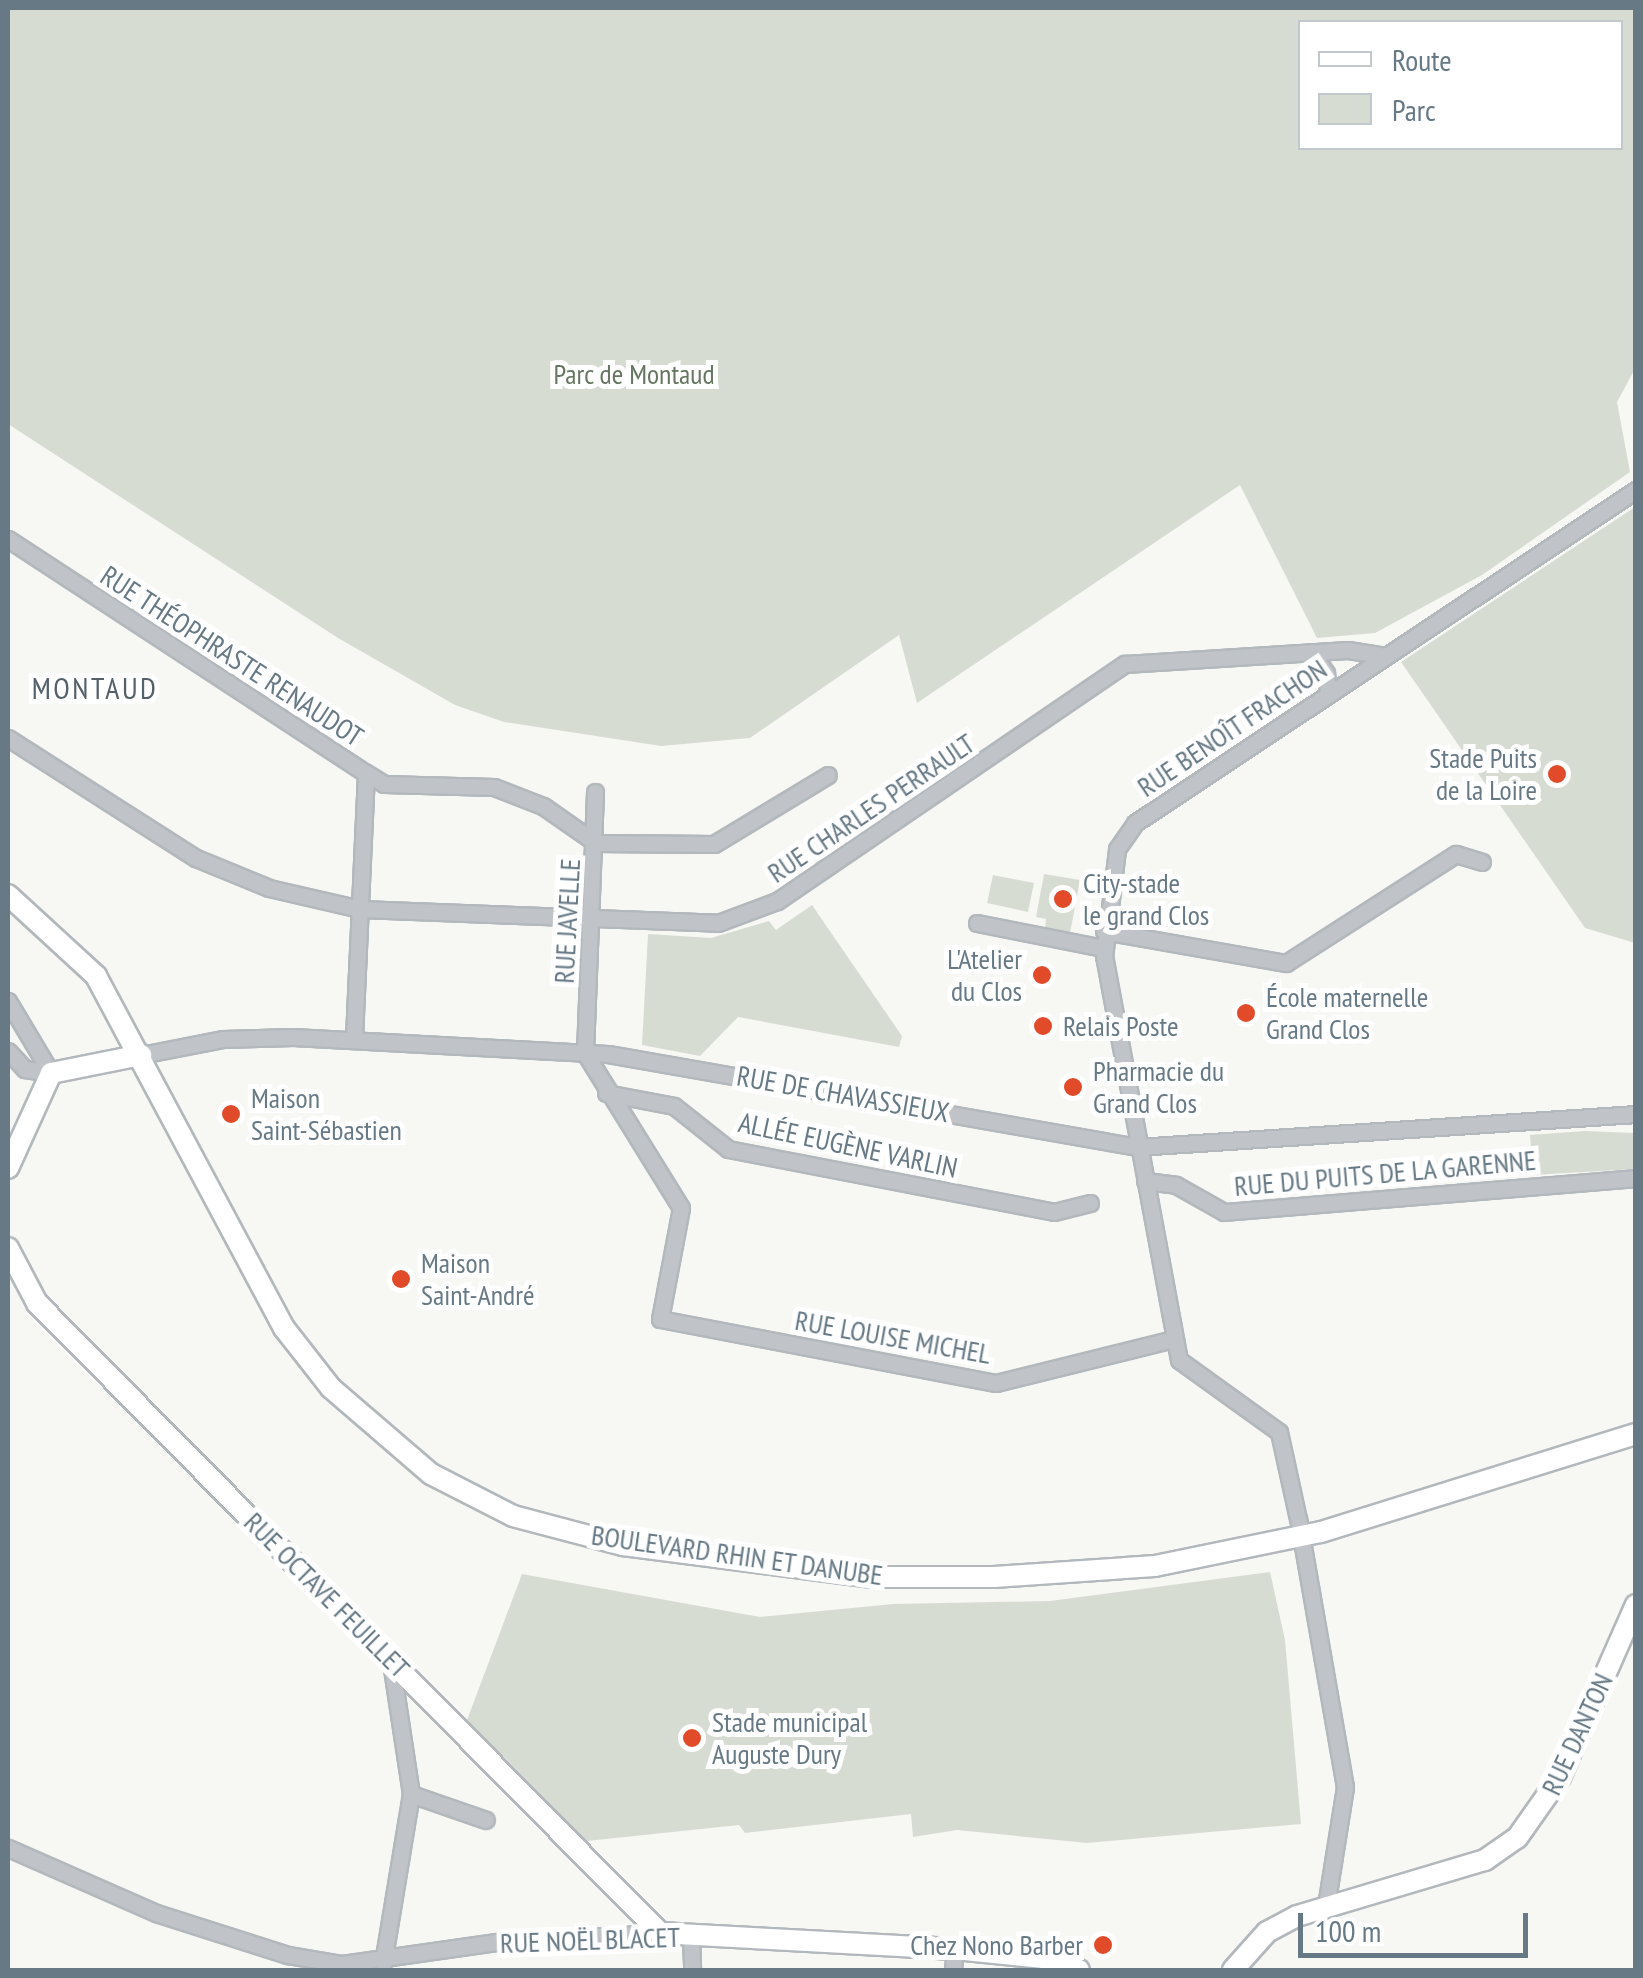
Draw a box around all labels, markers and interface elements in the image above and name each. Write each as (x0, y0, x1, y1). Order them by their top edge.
legend (1298, 20, 1623, 150)
text: Route (1392, 40, 1452, 79)
text: Parc (1392, 90, 1436, 129)
park label: Parc de Montaud (553, 357, 715, 391)
street label: RUE THÉOPHRASTE RENAUDOT (94, 558, 370, 754)
street label: RUE BENOÎT FRACHON (1131, 652, 1333, 804)
district label: MONTAUD (32, 670, 158, 706)
street label: RUE CHARLES PERRAULT (761, 726, 981, 890)
place label: Stade Puits de la Loire (1429, 741, 1537, 807)
marker: Stade Puits de la Loire (1546, 763, 1568, 785)
street label: RUE JAVELLE (547, 858, 587, 984)
place label: City-stade le grand Clos (1083, 866, 1209, 932)
marker: City-stade le grand Clos (1052, 888, 1074, 910)
place label: L'Atelier du Clos (947, 942, 1022, 1008)
marker: L'Atelier du Clos (1031, 964, 1053, 986)
place label: École maternelle Grand Clos (1266, 980, 1428, 1046)
marker: École maternelle Grand Clos (1235, 1002, 1257, 1024)
place label: Relais Poste (1063, 1009, 1179, 1043)
marker: Relais Poste (1032, 1015, 1054, 1037)
place label: Pharmacie du Grand Clos (1093, 1054, 1224, 1120)
street label: RUE DE CHAVASSIEUX (734, 1059, 952, 1129)
marker: Pharmacie du Grand Clos (1062, 1076, 1084, 1098)
place label: Maison Saint-Sébastien (251, 1081, 402, 1147)
marker: Maison Saint-Sébastien (220, 1103, 242, 1125)
street label: ALLÉE EUGÈNE VARLIN (735, 1105, 961, 1185)
street label: RUE DU PUITS DE LA GARENNE (1232, 1143, 1538, 1203)
place label: Maison Saint-André (421, 1246, 534, 1312)
marker: Maison Saint-André (390, 1268, 412, 1290)
street label: RUE LOUISE MICHEL (792, 1303, 994, 1371)
street label: RUE OCTAVE FEUILLET (237, 1505, 417, 1685)
street label: BOULEVARD RHIN ET DANUBE (589, 1518, 885, 1592)
street label: RUE DANTON (1534, 1668, 1620, 1800)
place label: Stade municipal Auguste Dury (712, 1705, 867, 1771)
marker: Stade municipal Auguste Dury (681, 1727, 703, 1749)
scale bar (1303, 1893, 1533, 1955)
text: 100 m (1315, 1911, 1381, 1950)
street label: RUE NOËL BLACET (499, 1920, 681, 1960)
place label: Chez Nono Barber (910, 1928, 1083, 1962)
marker: Chez Nono Barber (1092, 1934, 1114, 1956)

